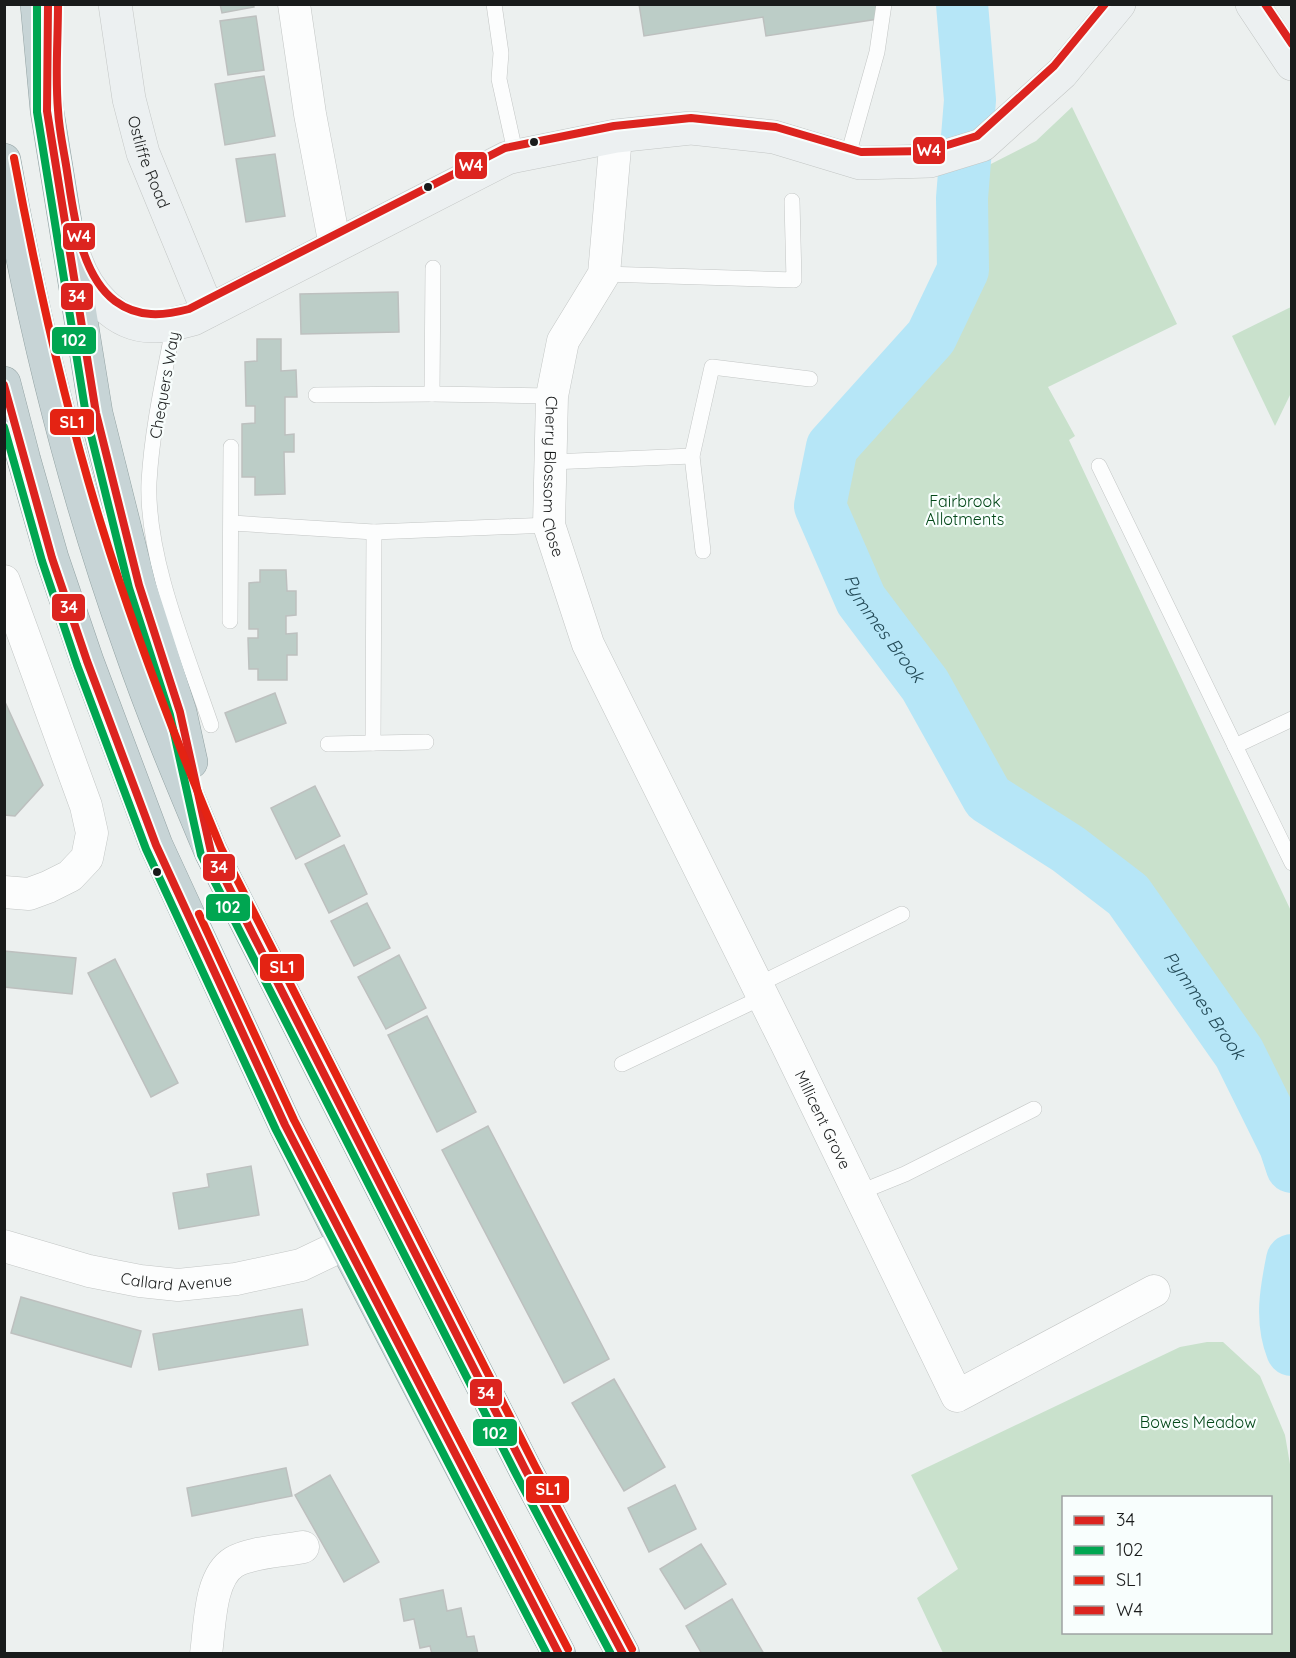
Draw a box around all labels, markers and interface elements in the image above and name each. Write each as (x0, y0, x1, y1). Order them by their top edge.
street label: Ostliffe Road (124, 113, 175, 211)
unlabelled marker (528, 136, 540, 148)
line badge: W4 (912, 136, 946, 165)
text: W4 (917, 140, 942, 160)
line badge: W4 (454, 151, 488, 180)
text: W4 (459, 155, 484, 175)
unlabelled marker (422, 181, 434, 193)
line badge: W4 (62, 222, 96, 251)
text: W4 (67, 226, 92, 246)
line badge: 34 (60, 282, 94, 311)
text: 34 (68, 286, 87, 306)
line badge: 102 (51, 326, 97, 355)
text: 102 (61, 330, 87, 350)
street label: Chequers Way (145, 330, 183, 440)
street label: Cherry Blossom Close (539, 396, 569, 559)
line badge: SL1 (49, 408, 95, 436)
text: SL1 (60, 412, 84, 432)
park label: Fairbrook Allotments (926, 491, 1004, 529)
water label: Pymmes Brook (840, 570, 931, 688)
line badge: 34 (51, 593, 86, 622)
text: 34 (60, 597, 79, 617)
line badge: 34 (202, 853, 236, 882)
text: 34 (210, 857, 229, 877)
unlabelled marker (151, 866, 163, 878)
line badge: 102 (205, 893, 251, 922)
text: 102 (215, 897, 241, 917)
water label: Pymmes Brook (1159, 946, 1252, 1064)
line badge: SL1 (259, 953, 305, 982)
text: SL1 (270, 957, 294, 977)
street label: Millicent Grove (791, 1067, 856, 1173)
street label: Callard Avenue (119, 1267, 233, 1295)
line badge: 34 (469, 1378, 503, 1407)
text: 34 (477, 1383, 496, 1403)
park label: Bowes Meadow (1140, 1412, 1256, 1432)
line badge: 102 (472, 1418, 518, 1447)
text: 102 (482, 1423, 508, 1443)
line badge: SL1 (525, 1475, 570, 1504)
text: SL1 (536, 1479, 560, 1499)
legend (1062, 1496, 1272, 1634)
text: 34 (1116, 1508, 1135, 1531)
text: 102 (1116, 1538, 1143, 1561)
text: SL1 (1116, 1568, 1142, 1591)
text: W4 (1116, 1598, 1143, 1621)

